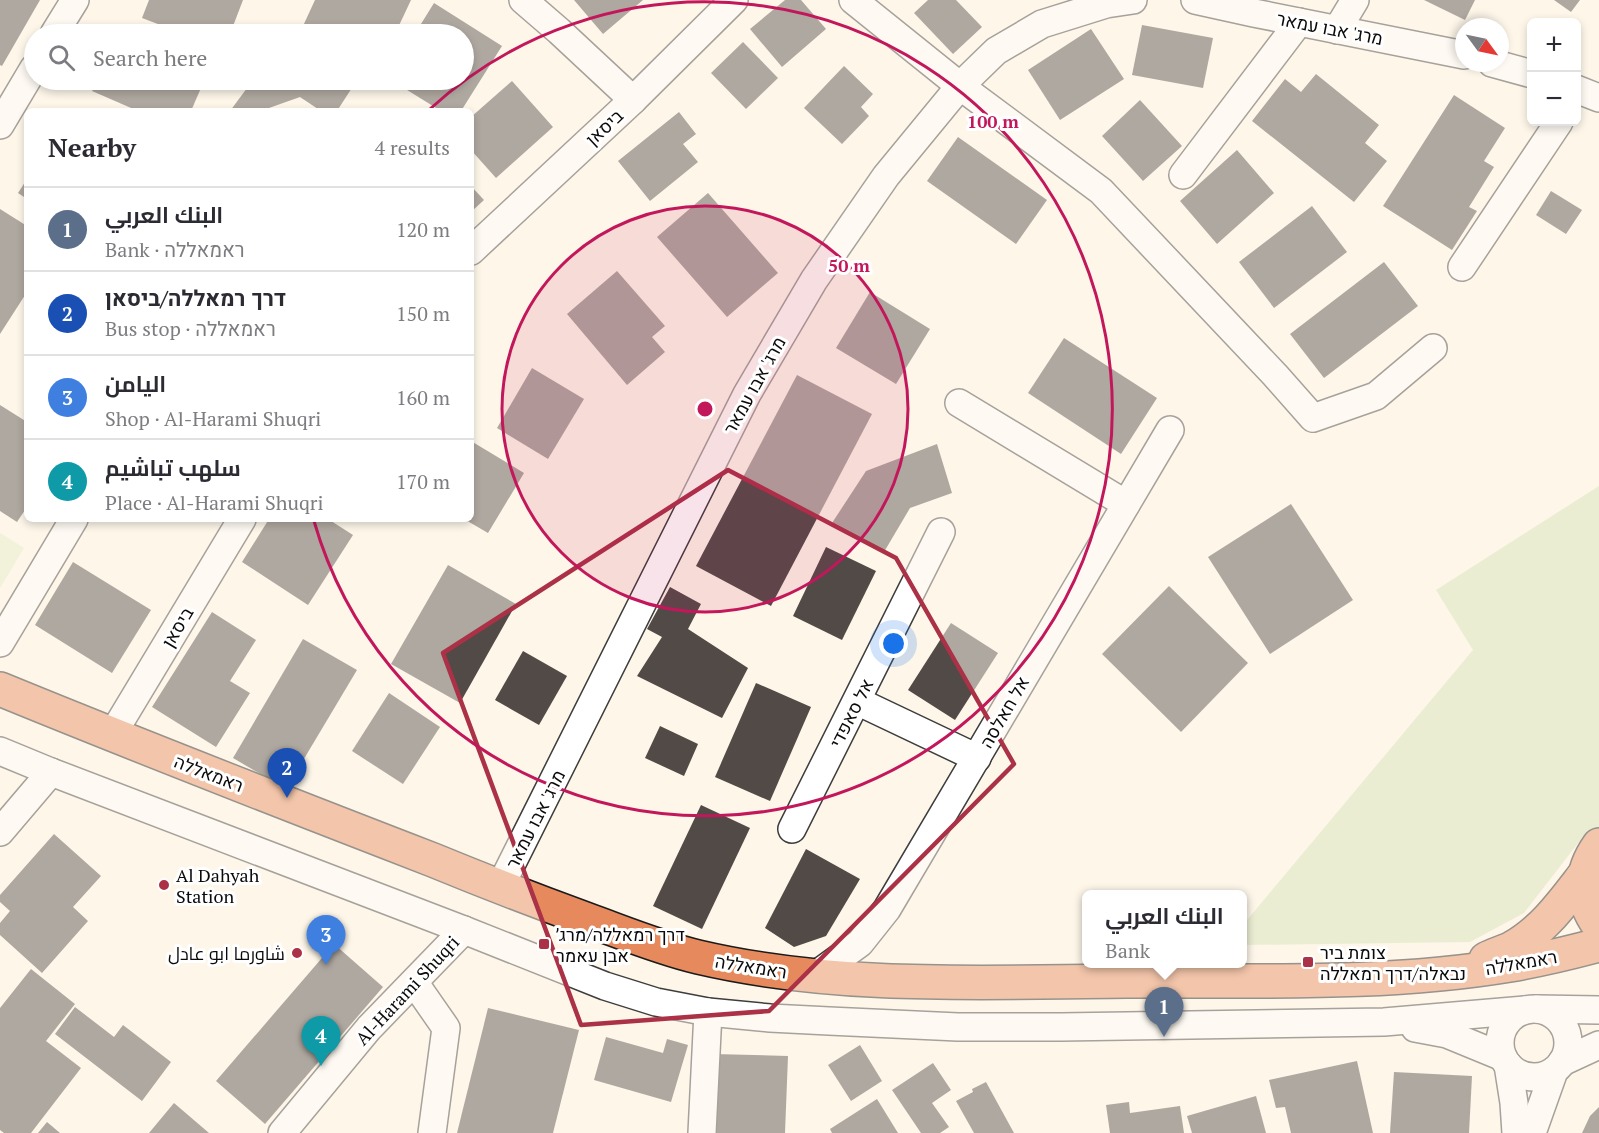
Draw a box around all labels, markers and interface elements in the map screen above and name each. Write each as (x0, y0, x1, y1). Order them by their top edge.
street label: מרג' אבו עמאר (1275, 6, 1385, 50)
north arrow (1455, 18, 1509, 72)
map controls (1527, 18, 1581, 126)
button: + (1527, 18, 1581, 72)
search box (24, 24, 474, 90)
icon: search (45, 41, 78, 74)
text: Search here (93, 43, 207, 72)
button: − (1527, 72, 1581, 126)
street label: ביסאן (580, 103, 628, 150)
text: 100 m (967, 109, 1019, 133)
text: Nearby (48, 130, 136, 164)
text: 4 results (375, 134, 450, 161)
text: البنك العربي (105, 200, 223, 229)
text: 1 (62, 216, 73, 243)
text: 120 m (396, 216, 450, 243)
text: Bank · ראמאללה (105, 236, 245, 263)
text: 50 m (828, 253, 870, 277)
text: דרך רמאללה/ביסאן (105, 283, 286, 312)
text: 2 (62, 300, 73, 327)
text: 150 m (396, 300, 450, 327)
text: Bus stop · ראמאללה (105, 315, 276, 342)
street label: מרג' אבו עמאר (717, 332, 791, 438)
text: اليامن (105, 369, 166, 398)
text: 3 (62, 384, 73, 411)
text: 160 m (396, 384, 450, 411)
centre of rings (695, 399, 715, 419)
text: Shop · Al-Harami Shuqri (105, 405, 321, 432)
text: سلهب تباشيم (105, 453, 241, 482)
text: 4 (62, 468, 73, 495)
text: 170 m (396, 468, 450, 495)
text: Place · Al-Harami Shuqri (105, 489, 324, 516)
street label: ביסאן (156, 602, 199, 652)
your location (879, 629, 908, 658)
street label: אל חאלסה (974, 672, 1034, 752)
street label: אל סאפדי (823, 674, 879, 752)
pin: 2 (268, 748, 306, 798)
street label: ראמאללה (171, 749, 247, 797)
street label: מרג' אבו עמאר (500, 766, 570, 872)
place label: Al Dahyah Station (176, 863, 260, 908)
marker: Al Dahyah Station (157, 878, 171, 892)
popup (1082, 890, 1247, 968)
text: البنك العربي (1105, 901, 1224, 930)
pin: 3 (306, 916, 346, 965)
place label: דרך רמאללה/מרג׳ אבן עאמר (556, 922, 685, 967)
street label: Al-Harami Shuqri (350, 930, 464, 1050)
marker: דרך רמאללה/מרג׳ אבן עאמר (537, 937, 551, 951)
text: Bank (1105, 937, 1150, 964)
place label: צומת ביר נבאלה/דרך רמאללה (1320, 940, 1466, 985)
place label: شاورما ابو عادل (168, 941, 285, 965)
street label: ראמאללה (1483, 944, 1559, 980)
marker: شاورما ابو عادل (290, 946, 304, 960)
street label: ראמאללה (713, 948, 789, 984)
marker: צומת ביר נבאלה/דרך רמאללה (1301, 955, 1315, 969)
pin: 1 (1144, 988, 1184, 1037)
pin: 4 (302, 1016, 340, 1066)

